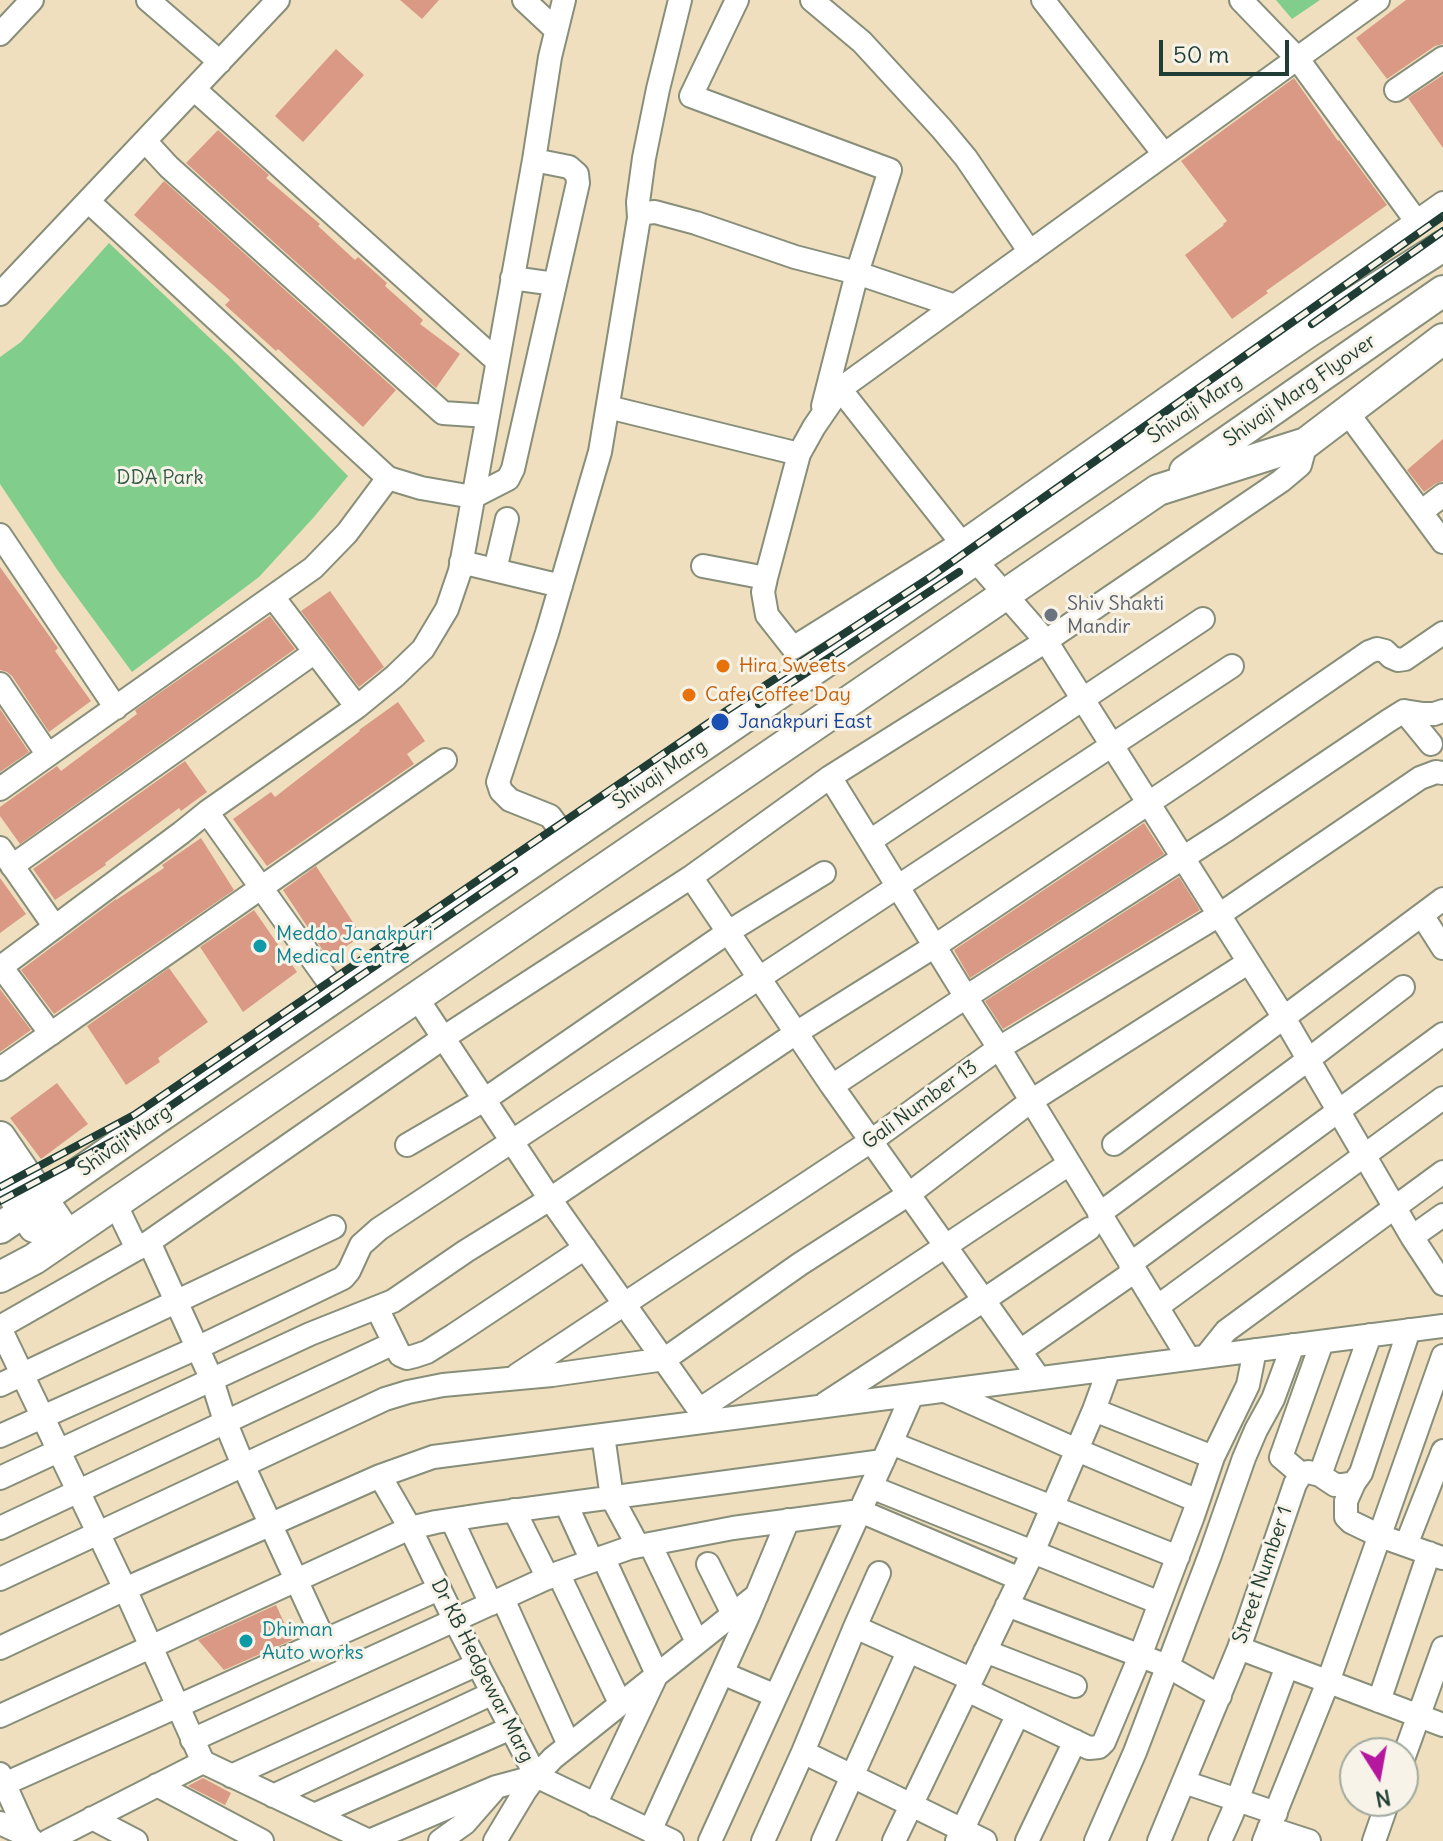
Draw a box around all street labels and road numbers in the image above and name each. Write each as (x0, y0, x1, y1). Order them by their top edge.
street label: Shivaji Marg Flyover (1219, 329, 1381, 453)
street label: Shivaji Marg (1143, 369, 1247, 449)
street label: Shivaji Marg (608, 735, 712, 815)
street label: Gali Number 13 (858, 1055, 982, 1155)
street label: Shivaji Marg (74, 1100, 176, 1182)
street label: Street Number 1 (1228, 1503, 1298, 1647)
street label: Dr KB Hedgewar Marg (425, 1575, 539, 1767)

